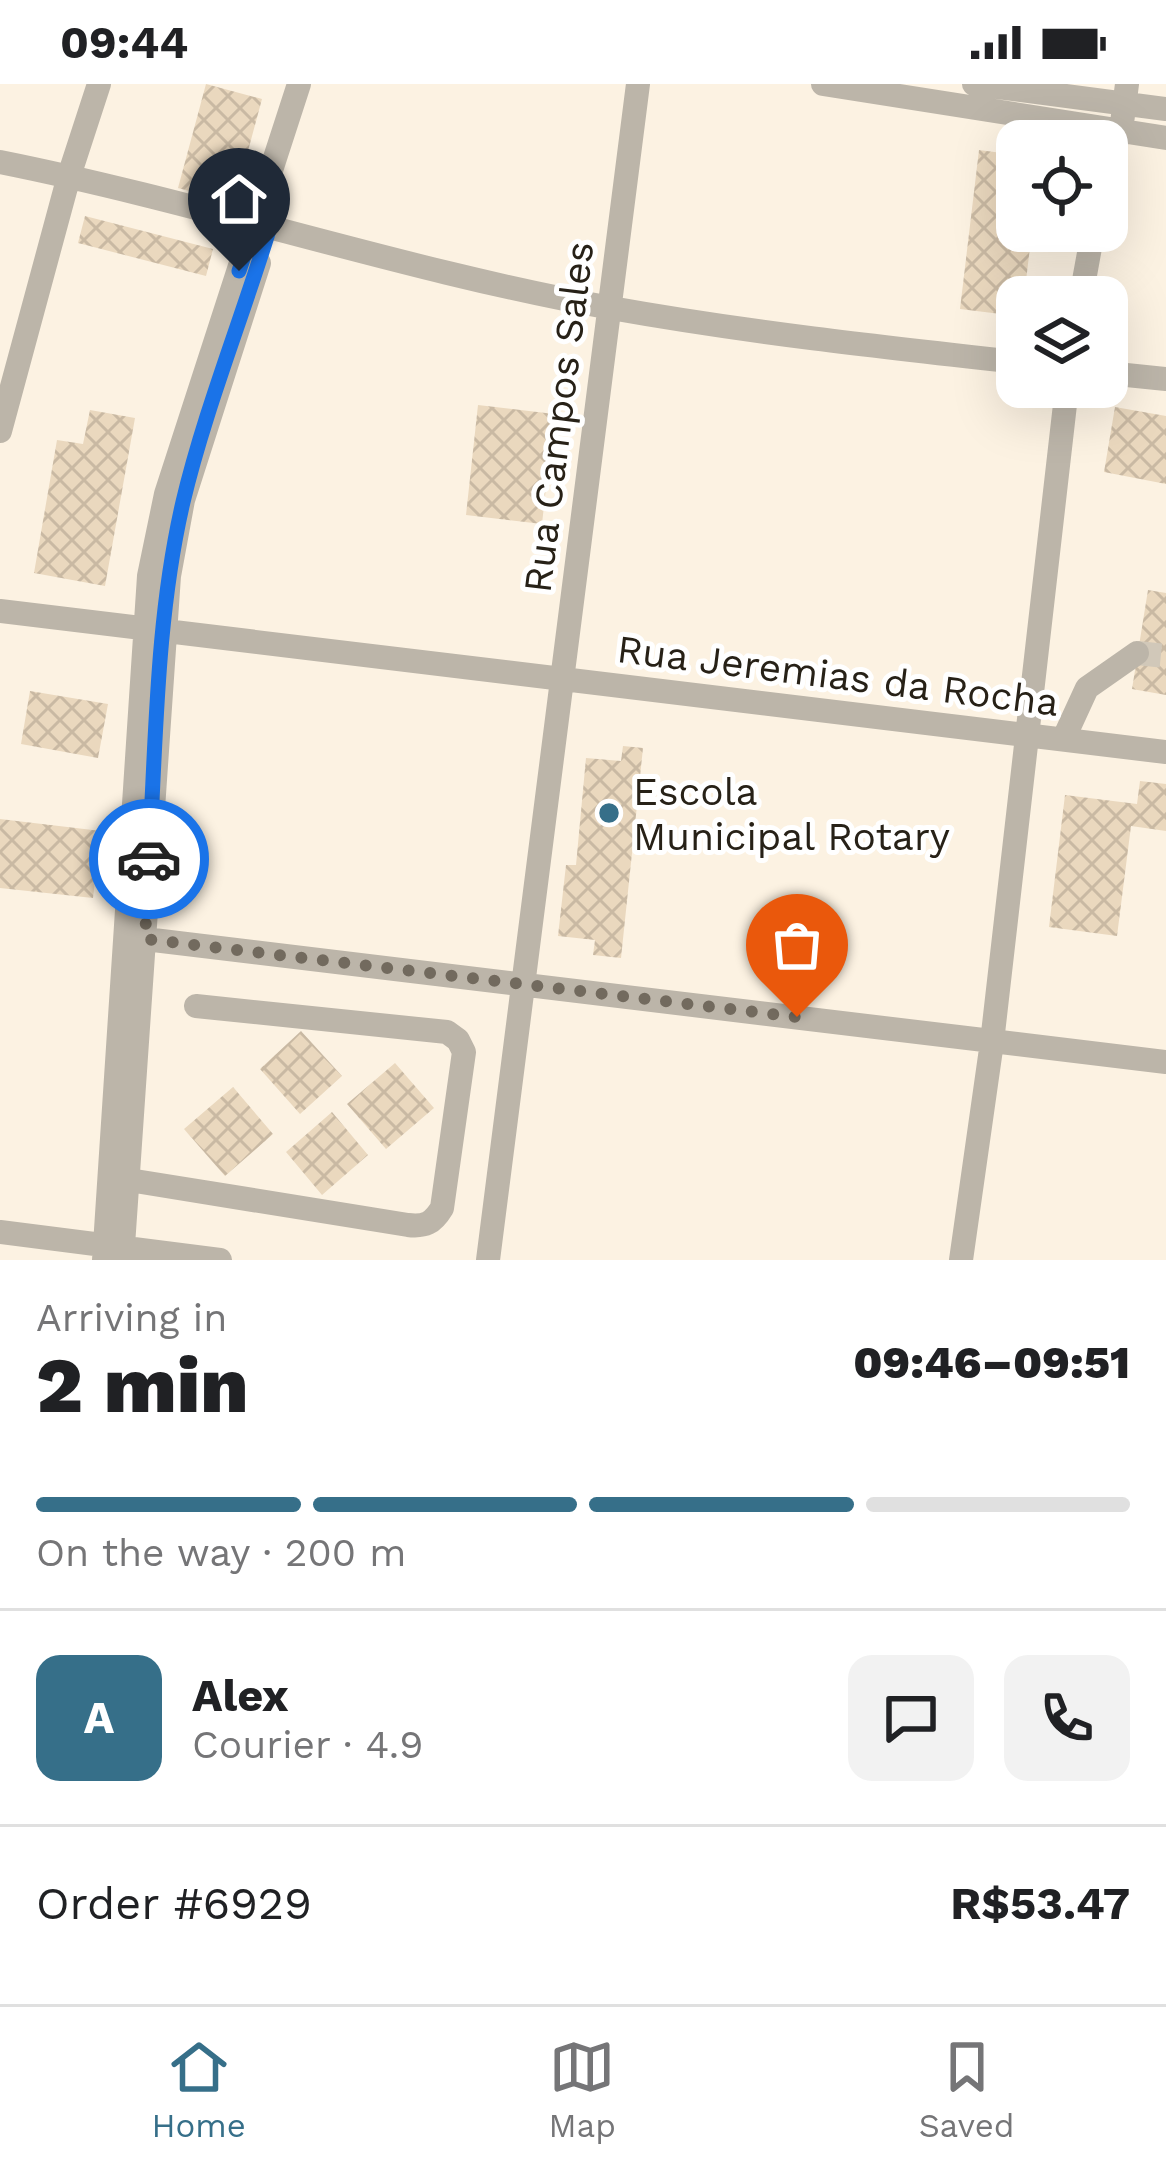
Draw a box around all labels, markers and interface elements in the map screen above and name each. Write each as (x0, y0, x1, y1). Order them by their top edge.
text: 09:44 (60, 16, 188, 69)
map controls (996, 120, 1128, 408)
button: locate (996, 120, 1128, 252)
pin (188, 148, 290, 271)
icon: home (206, 166, 272, 232)
street label: Rua Campos Sales (515, 239, 602, 595)
button: layers (996, 276, 1128, 408)
street label: Rua Jeremias da Rocha (615, 626, 1061, 725)
place label: Escola Municipal Rotary (633, 769, 950, 859)
courier (89, 799, 209, 919)
marker: Escola Municipal Rotary (596, 800, 622, 826)
icon: car (116, 826, 182, 892)
pin (746, 894, 848, 1017)
icon: bag (764, 912, 830, 978)
text: Arriving in (36, 1295, 227, 1340)
text: 09:46–09:51 (853, 1336, 1130, 1389)
text: 2 min (36, 1339, 249, 1431)
text: On the way · 200 m (36, 1530, 406, 1575)
button: chat (848, 1655, 974, 1781)
button: phone (1004, 1655, 1130, 1781)
text: Alex (192, 1669, 289, 1722)
text: A (84, 1691, 114, 1744)
text: Courier · 4.9 (192, 1722, 423, 1767)
text: Order #6929 (36, 1877, 312, 1930)
text: R$53.47 (950, 1877, 1130, 1930)
tab: Home (151, 2034, 246, 2145)
tab: Map (549, 2034, 616, 2145)
tab: Saved (919, 2034, 1015, 2145)

